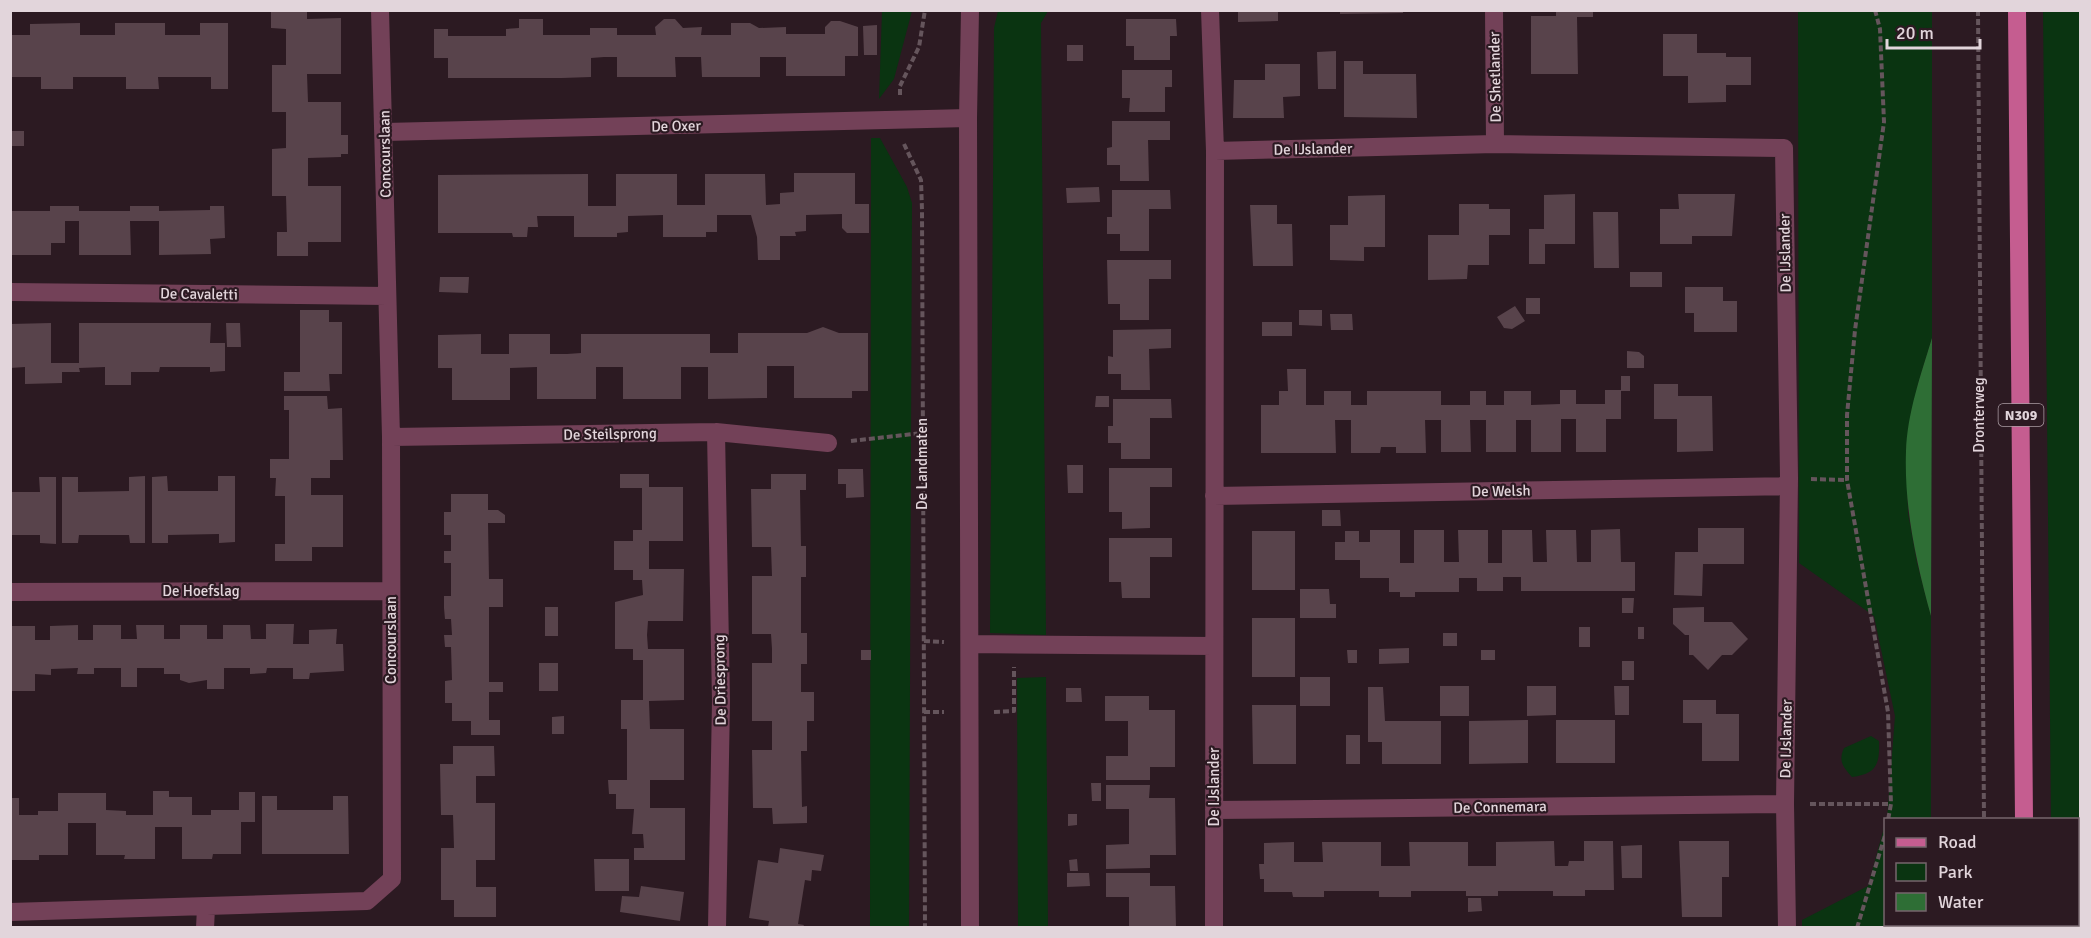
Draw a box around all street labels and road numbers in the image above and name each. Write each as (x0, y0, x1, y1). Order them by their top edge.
street label: De Shetlander (1485, 31, 1505, 123)
street label: Concourslaan (375, 110, 395, 198)
street label: De Oxer (651, 117, 702, 135)
street label: De IJslander (1273, 139, 1353, 159)
street label: De IJslander (1775, 213, 1795, 293)
street label: De Cavaletti (160, 284, 238, 304)
street label: Dronterweg (1970, 377, 1988, 453)
road number: N309 (1998, 404, 2044, 426)
street label: De Landmaten (913, 418, 931, 510)
street label: De Steilsprong (563, 424, 657, 444)
street label: De Welsh (1471, 481, 1531, 501)
street label: De Hoefslag (162, 582, 240, 600)
street label: Concourslaan (382, 596, 400, 684)
street label: De Driesprong (710, 634, 730, 726)
street label: De IJslander (1776, 699, 1796, 779)
street label: De IJslander (1205, 747, 1223, 827)
street label: De Connemara (1453, 797, 1547, 817)

